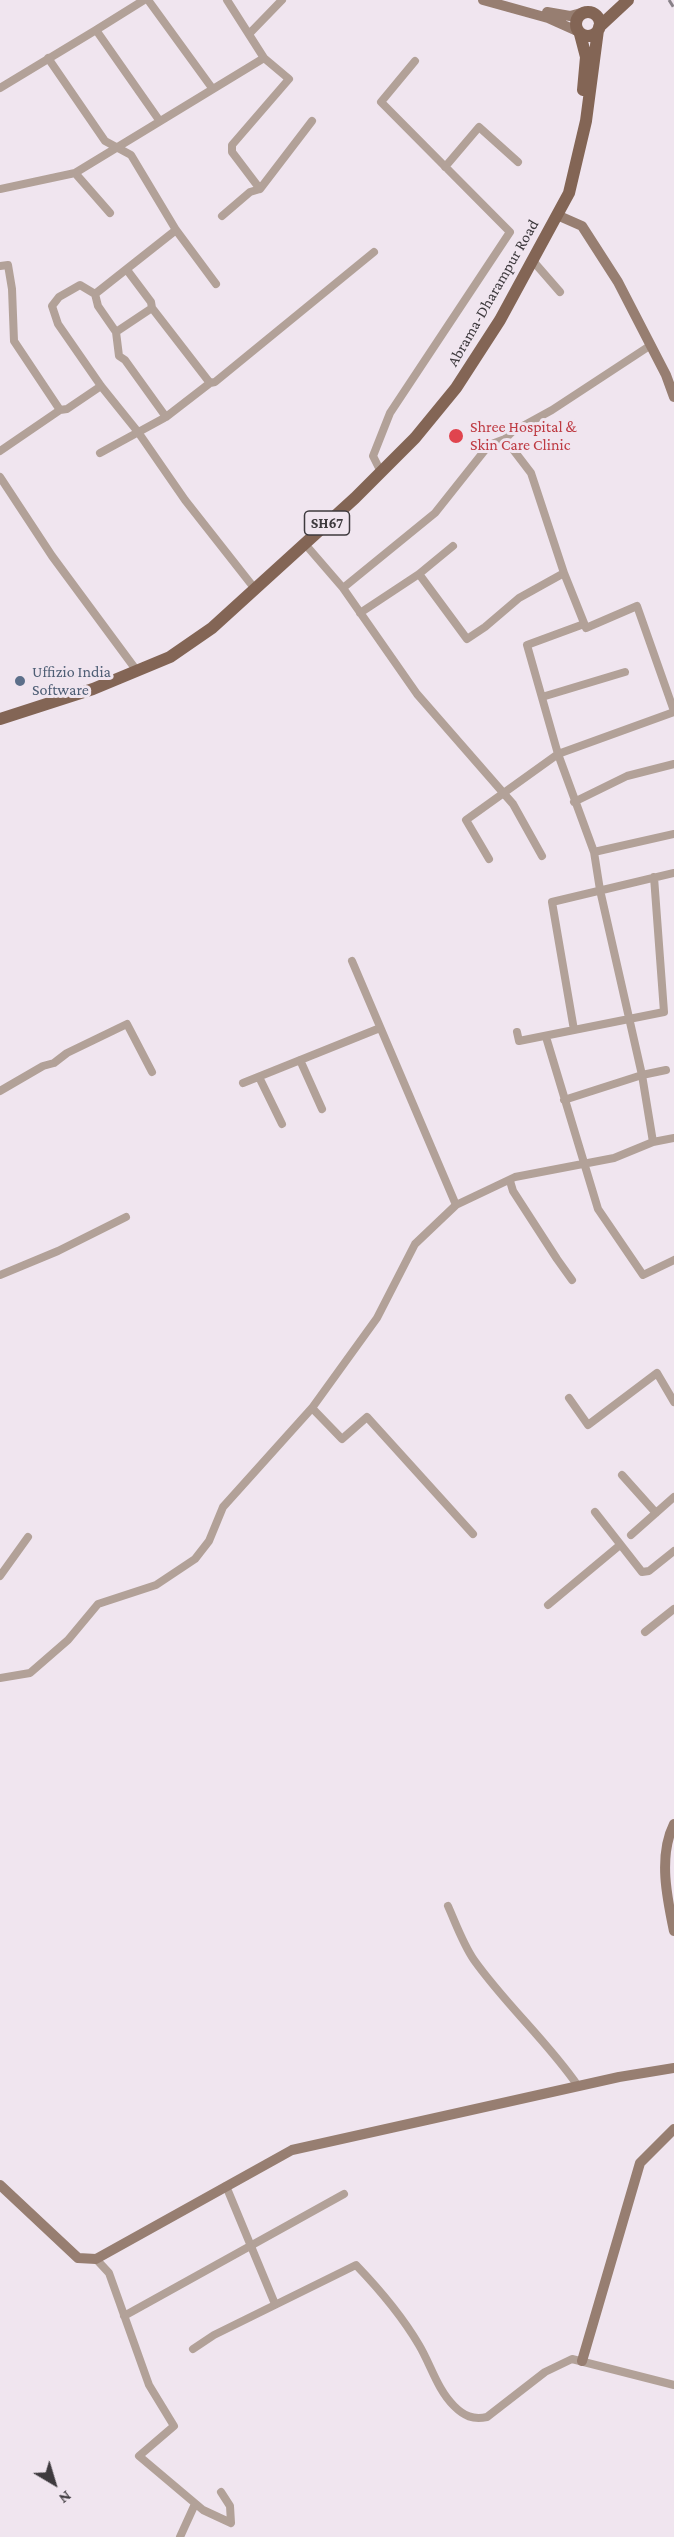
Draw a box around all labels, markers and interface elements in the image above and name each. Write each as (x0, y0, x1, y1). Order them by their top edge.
street label: Abrama-Dharampur Road (443, 216, 543, 370)
place label: Shree Hospital & Skin Care Clinic (470, 417, 577, 455)
marker: Shree Hospital & Skin Care Clinic (447, 427, 465, 445)
road number: SH67 (304, 511, 350, 535)
place label: Uffizio India Software (32, 662, 111, 700)
marker: Uffizio India Software (13, 674, 27, 688)
north arrow (24, 2453, 84, 2513)
text: N (56, 2488, 75, 2508)

